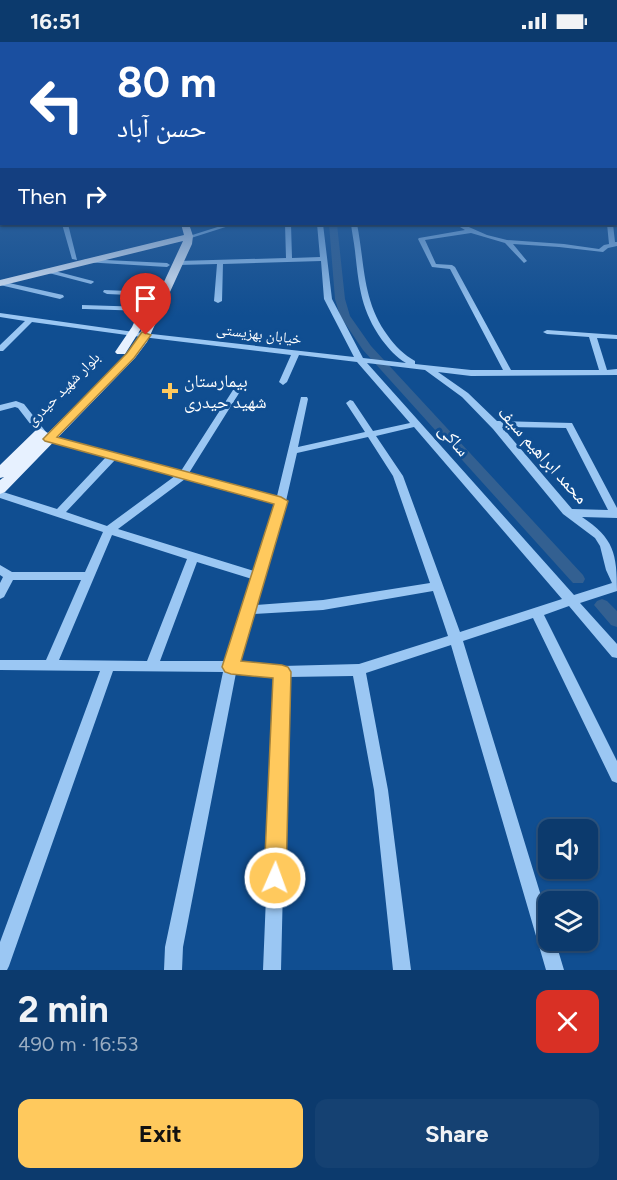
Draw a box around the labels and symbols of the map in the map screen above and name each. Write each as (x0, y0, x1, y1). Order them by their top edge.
pin (120, 273, 171, 335)
street label: خیابان بهزیستی (215, 320, 303, 349)
street label: بلوار شهید حیدری (22, 348, 104, 430)
place label: بیمارستان شهید حیدری (184, 370, 267, 413)
marker: بیمارستان شهید حیدری (161, 382, 179, 400)
street label: محمد ابراهیم سیف (493, 402, 593, 509)
street label: ساکی (434, 419, 474, 461)
position arrow (243, 846, 307, 910)

